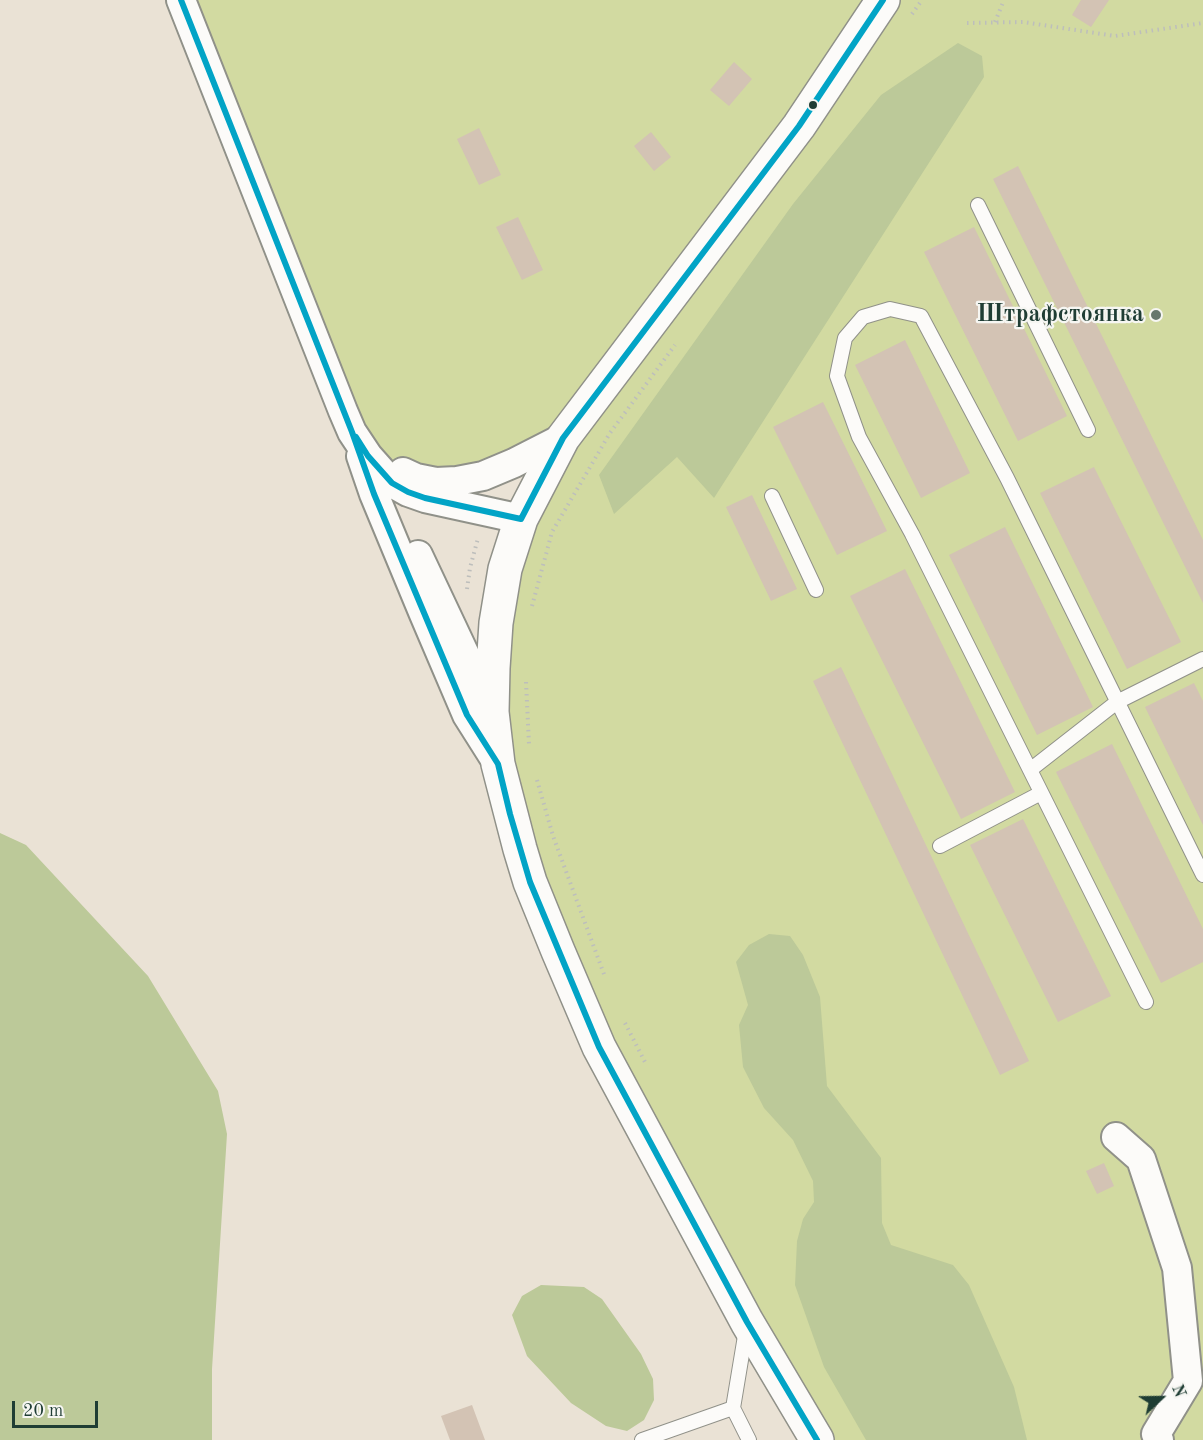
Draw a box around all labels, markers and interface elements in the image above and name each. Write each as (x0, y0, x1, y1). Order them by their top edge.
unlabelled marker (807, 99, 819, 111)
place label: Штрафстоянка (977, 301, 1144, 329)
marker: Штрафстоянка (1149, 308, 1163, 322)
north arrow (1131, 1368, 1191, 1428)
text: N (1168, 1383, 1187, 1400)
scale bar (15, 1389, 100, 1427)
text: 20 m (23, 1402, 63, 1420)

